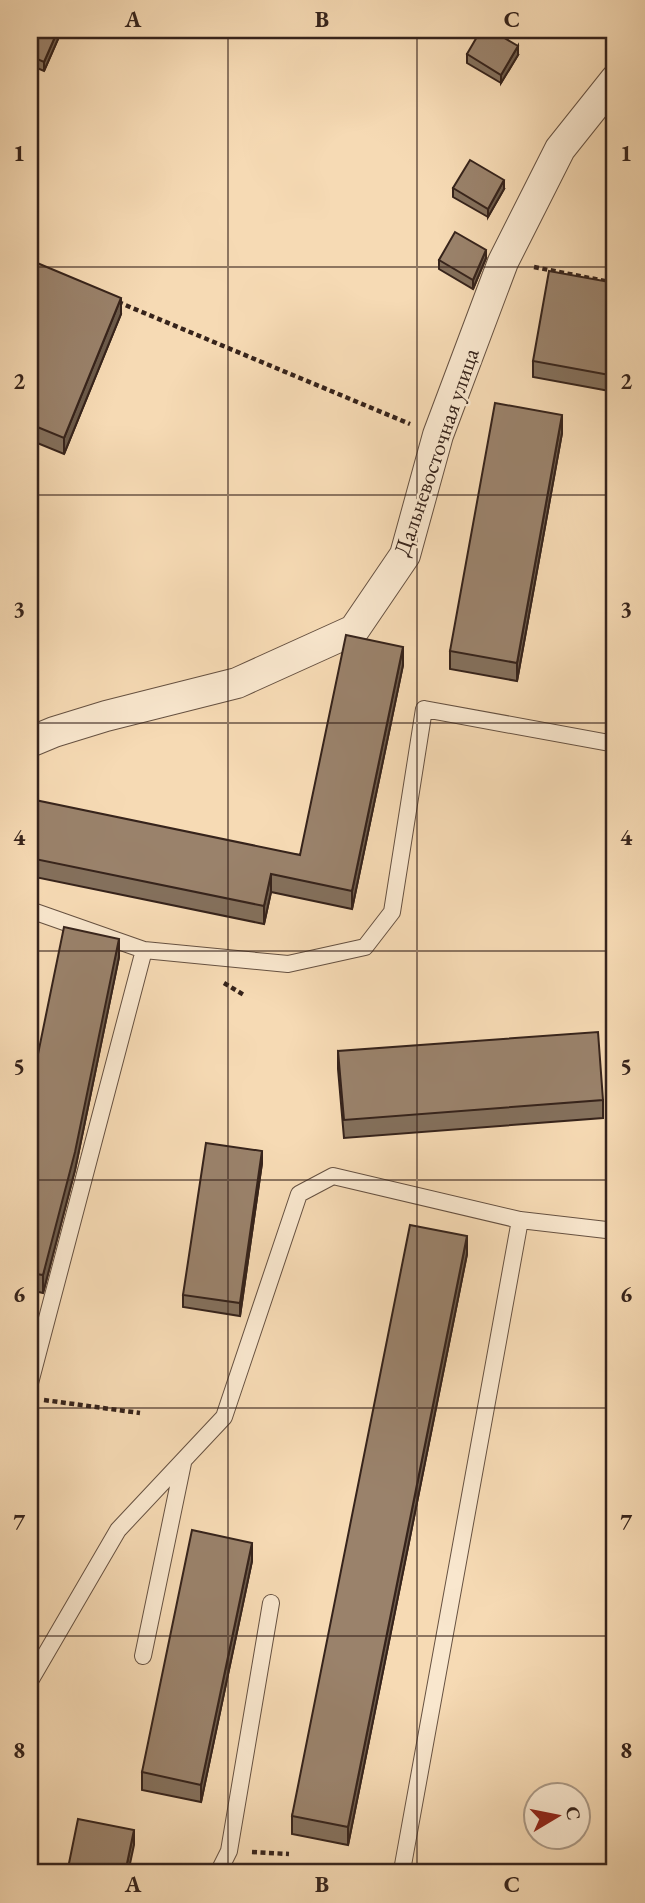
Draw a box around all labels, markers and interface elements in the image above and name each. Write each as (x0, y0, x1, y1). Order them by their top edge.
text: A (124, 4, 142, 34)
text: B (315, 4, 329, 34)
text: C (504, 4, 520, 34)
text: 1 (13, 138, 25, 168)
text: 1 (620, 138, 632, 168)
street label: Дальневосточная улица (386, 343, 486, 560)
text: 2 (13, 366, 25, 396)
text: 2 (620, 366, 632, 396)
text: 3 (13, 594, 25, 624)
text: 3 (620, 594, 632, 624)
text: 4 (13, 822, 26, 852)
text: 4 (620, 822, 633, 852)
text: 5 (13, 1051, 25, 1081)
text: 5 (620, 1051, 632, 1081)
text: 6 (13, 1279, 25, 1309)
text: 6 (620, 1279, 632, 1309)
text: 7 (13, 1507, 26, 1537)
text: 7 (620, 1507, 633, 1537)
text: 8 (13, 1735, 25, 1765)
text: 8 (620, 1735, 632, 1765)
north arrow (522, 1780, 592, 1850)
text: С (560, 1804, 587, 1822)
text: A (124, 1869, 142, 1899)
text: B (315, 1869, 329, 1899)
text: C (504, 1869, 520, 1899)

